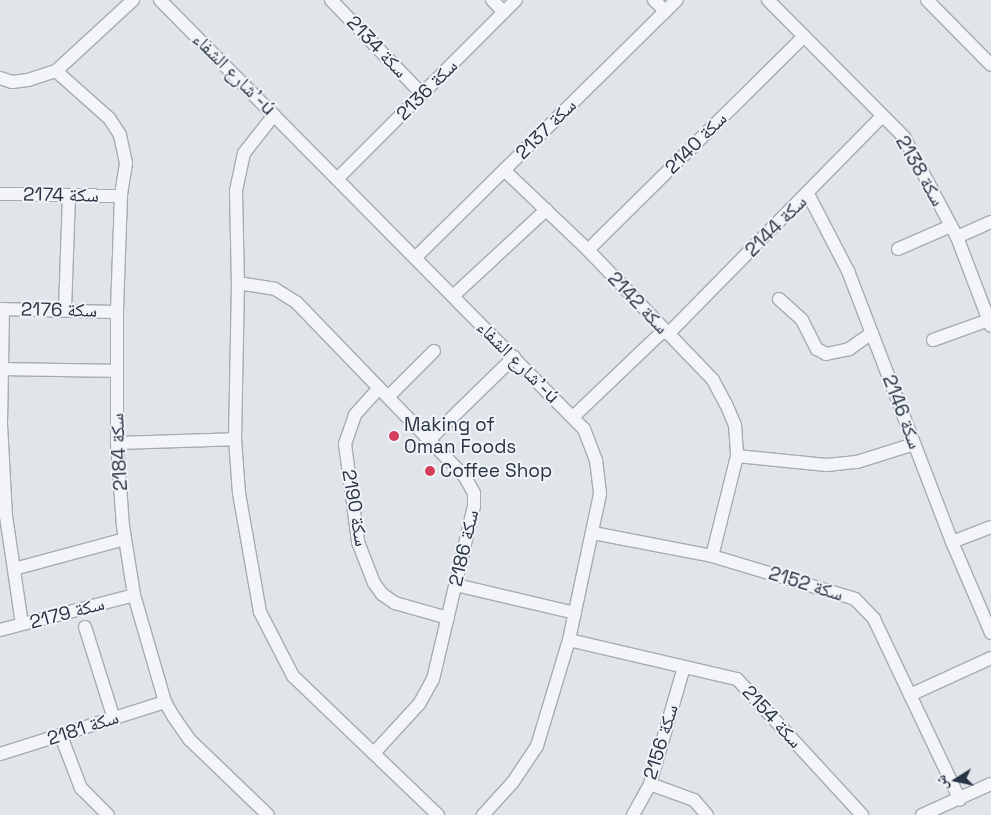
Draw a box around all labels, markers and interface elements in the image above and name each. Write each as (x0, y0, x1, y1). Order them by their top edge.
street label: سكة 2134 (342, 11, 412, 83)
street label: شارع الشفاء'-ú (188, 28, 280, 120)
street label: سكة 2136 (392, 55, 462, 125)
street label: سكة 2137 (511, 94, 581, 164)
street label: سكة 2140 (660, 107, 732, 179)
street label: سكة 2138 (891, 132, 949, 210)
street label: سكة 2174 (23, 183, 99, 207)
street label: سكة 2144 (740, 190, 812, 262)
street label: سكة 2142 (603, 267, 673, 339)
street label: سكة 2176 (21, 298, 97, 322)
street label: شارع الشفاء'-ú (472, 316, 564, 408)
street label: سكة 2146 (877, 372, 927, 452)
street label: سكة 2184 (106, 413, 132, 491)
place label: Making of Oman Foods (404, 414, 516, 458)
marker: Making of Oman Foods (388, 430, 400, 442)
place label: Coffee Shop (440, 460, 552, 482)
marker: Coffee Shop (424, 465, 436, 477)
street label: سكة 2190 (337, 468, 373, 548)
street label: سكة 2186 (444, 508, 484, 588)
street label: سكة 2152 (766, 562, 846, 606)
street label: سكة 2179 (27, 592, 107, 634)
street label: سكة 2154 (737, 681, 807, 753)
street label: سكة 2156 (639, 702, 683, 782)
street label: سكة 2181 (44, 706, 122, 750)
north arrow (931, 755, 981, 805)
text: ش (931, 774, 951, 791)

